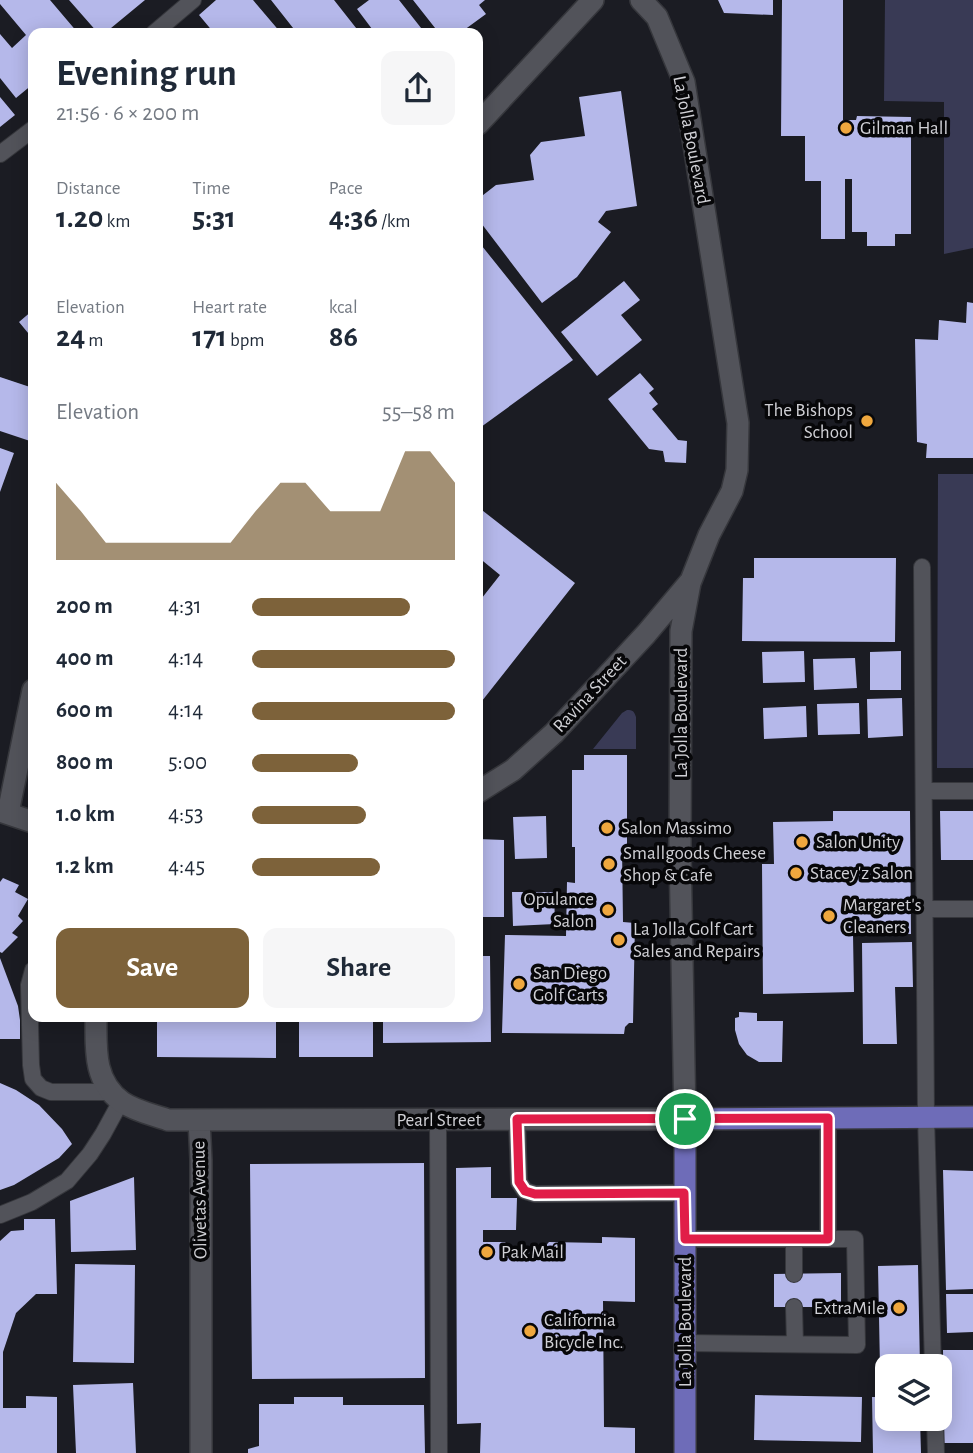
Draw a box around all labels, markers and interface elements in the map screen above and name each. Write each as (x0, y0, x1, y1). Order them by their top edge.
button: share (381, 51, 455, 125)
text: Evening run (56, 55, 237, 93)
street label: La Jolla Boulevard (669, 74, 713, 206)
text: 21:56 · 6 × 200 m (56, 102, 199, 125)
place label: Gilman Hall (860, 119, 948, 138)
marker: Gilman Hall (838, 120, 854, 136)
text: Distance (56, 179, 120, 198)
text: Time (192, 179, 230, 198)
text: Pace (329, 179, 363, 198)
text: 1.20 (56, 203, 103, 233)
text: 5:31 (192, 203, 236, 233)
text: 4:36 (329, 203, 378, 233)
text: km (103, 212, 130, 231)
text: /km (378, 212, 411, 231)
text: Elevation (56, 298, 125, 317)
text: Heart rate (192, 298, 267, 317)
text: kcal (329, 298, 358, 317)
text: 24 (56, 322, 85, 352)
text: 171 (192, 322, 227, 352)
text: 86 (329, 322, 358, 352)
text: m (85, 331, 104, 350)
text: bpm (227, 331, 264, 350)
text: Elevation (56, 401, 139, 424)
text: 55–58 m (382, 401, 455, 424)
place label: The Bishops School (764, 401, 853, 442)
marker: The Bishops School (859, 413, 875, 429)
text: 200 m (56, 595, 113, 618)
text: 4:31 (168, 595, 202, 618)
text: 400 m (56, 647, 114, 670)
text: 4:14 (168, 647, 203, 670)
street label: La Jolla Boulevard (672, 647, 691, 778)
street label: Ravina Street (550, 652, 630, 736)
text: 600 m (56, 699, 113, 722)
text: 4:14 (168, 699, 203, 722)
text: 800 m (56, 751, 113, 774)
text: 5:00 (168, 751, 207, 774)
text: 1.0 km (56, 803, 115, 826)
text: 4:53 (168, 803, 203, 826)
place label: Salon Massimo (621, 819, 732, 838)
marker: Salon Massimo (599, 820, 615, 836)
place label: Salon Unity (816, 833, 900, 852)
marker: Salon Unity (794, 834, 810, 850)
place label: Smallgoods Cheese Shop & Cafe (623, 844, 766, 885)
text: 1.2 km (56, 855, 114, 878)
text: 4:45 (168, 855, 205, 878)
marker: Smallgoods Cheese Shop & Cafe (601, 856, 617, 872)
place label: Stacey'z Salon (810, 864, 913, 883)
marker: Stacey'z Salon (788, 865, 804, 881)
place label: Opulance Salon (523, 890, 594, 931)
place label: Margaret's Cleaners (843, 896, 922, 937)
marker: Opulance Salon (600, 902, 616, 918)
marker: Margaret's Cleaners (821, 908, 837, 924)
place label: La Jolla Golf Cart Sales and Repairs (633, 920, 760, 961)
button: Save (56, 928, 249, 1008)
button: Share (263, 928, 455, 1008)
marker: La Jolla Golf Cart Sales and Repairs (611, 932, 627, 948)
place label: San Diego Golf Carts (533, 964, 607, 1005)
marker: San Diego Golf Carts (511, 976, 527, 992)
pin (655, 1089, 715, 1149)
icon: arrive (666, 1100, 704, 1138)
street label: Pearl Street (396, 1111, 482, 1130)
street label: Olivetas Avenue (189, 1141, 211, 1259)
place label: Pak Mail (501, 1243, 564, 1262)
marker: Pak Mail (479, 1244, 495, 1260)
street label: La Jolla Boulevard (676, 1256, 695, 1387)
place label: ExtraMile (814, 1299, 885, 1318)
marker: ExtraMile (891, 1300, 907, 1316)
place label: California Bicycle Inc. (544, 1311, 624, 1352)
marker: California Bicycle Inc. (522, 1323, 538, 1339)
map controls (875, 1354, 952, 1431)
button: layers (875, 1354, 952, 1431)

